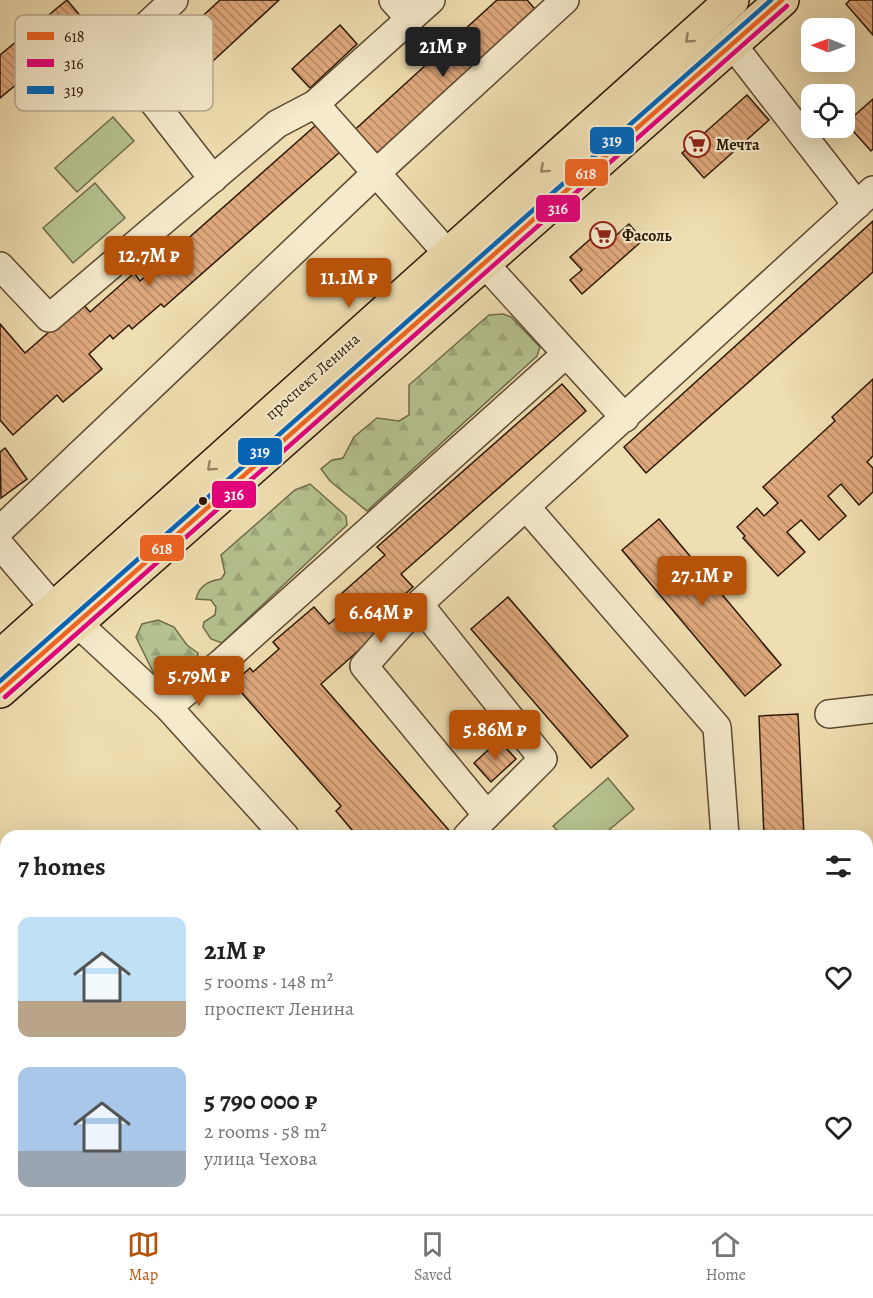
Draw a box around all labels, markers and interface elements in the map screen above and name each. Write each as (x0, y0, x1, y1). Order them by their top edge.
legend (15, 15, 213, 111)
north arrow (801, 18, 855, 72)
map controls (801, 18, 855, 138)
text: 618 (64, 26, 85, 48)
pin: 21M ₽ (401, 27, 485, 78)
one-way arrow (685, 32, 696, 43)
text: 21M ₽ (419, 33, 467, 60)
text: 316 (64, 53, 84, 75)
text: 319 (64, 80, 83, 102)
button: locate (801, 84, 855, 138)
line badge: 319 (589, 126, 635, 155)
supermarket icon: Мечта (682, 129, 712, 159)
text: 319 (602, 130, 622, 152)
place label: Мечта (716, 134, 760, 156)
line badge: 618 (564, 158, 609, 187)
one-way arrow (540, 162, 550, 173)
text: 618 (576, 163, 597, 185)
line badge: 316 (535, 194, 581, 223)
text: 316 (548, 198, 569, 220)
supermarket icon: Фасоль (588, 220, 618, 250)
place label: Фасоль (622, 225, 673, 247)
pin: 12.7M ₽ (94, 236, 204, 287)
text: 12.7M ₽ (118, 242, 180, 269)
pin: 11.1M ₽ (294, 258, 404, 309)
text: 11.1M ₽ (320, 264, 378, 291)
street label: проспект Ленина (261, 328, 365, 425)
line badge: 319 (237, 437, 283, 466)
text: 319 (250, 441, 270, 463)
one-way arrow (207, 460, 217, 471)
line badge: 316 (211, 480, 257, 509)
text: 316 (224, 484, 245, 506)
unlabelled marker (197, 495, 209, 507)
line badge: 618 (139, 534, 185, 562)
text: 618 (152, 538, 173, 560)
pin: 27.1M ₽ (647, 556, 757, 607)
text: 27.1M ₽ (671, 562, 733, 589)
pin: 6.64M ₽ (326, 593, 436, 644)
text: 6.64M ₽ (349, 599, 413, 626)
pin: 5.79M ₽ (144, 656, 254, 707)
text: 5.79M ₽ (168, 662, 230, 689)
pin: 5.86M ₽ (440, 710, 550, 761)
text: 5.86M ₽ (463, 716, 527, 743)
text: 7 homes (18, 849, 106, 884)
icon: filters (822, 850, 855, 883)
text: 21M ₽ (204, 933, 265, 968)
icon: home (66, 941, 138, 1013)
icon: heart (822, 961, 855, 994)
text: 5 rooms · 148 m² (204, 968, 333, 995)
text: проспект Ленина (204, 995, 354, 1022)
text: 5 790 000 ₽ (204, 1083, 317, 1118)
icon: home (66, 1091, 138, 1163)
icon: heart (822, 1111, 855, 1144)
text: 2 rooms · 58 m² (204, 1118, 327, 1145)
text: улица Чехова (204, 1145, 318, 1172)
tab: Map (127, 1228, 160, 1286)
tab: Saved (414, 1228, 452, 1286)
tab: Home (706, 1228, 746, 1286)

